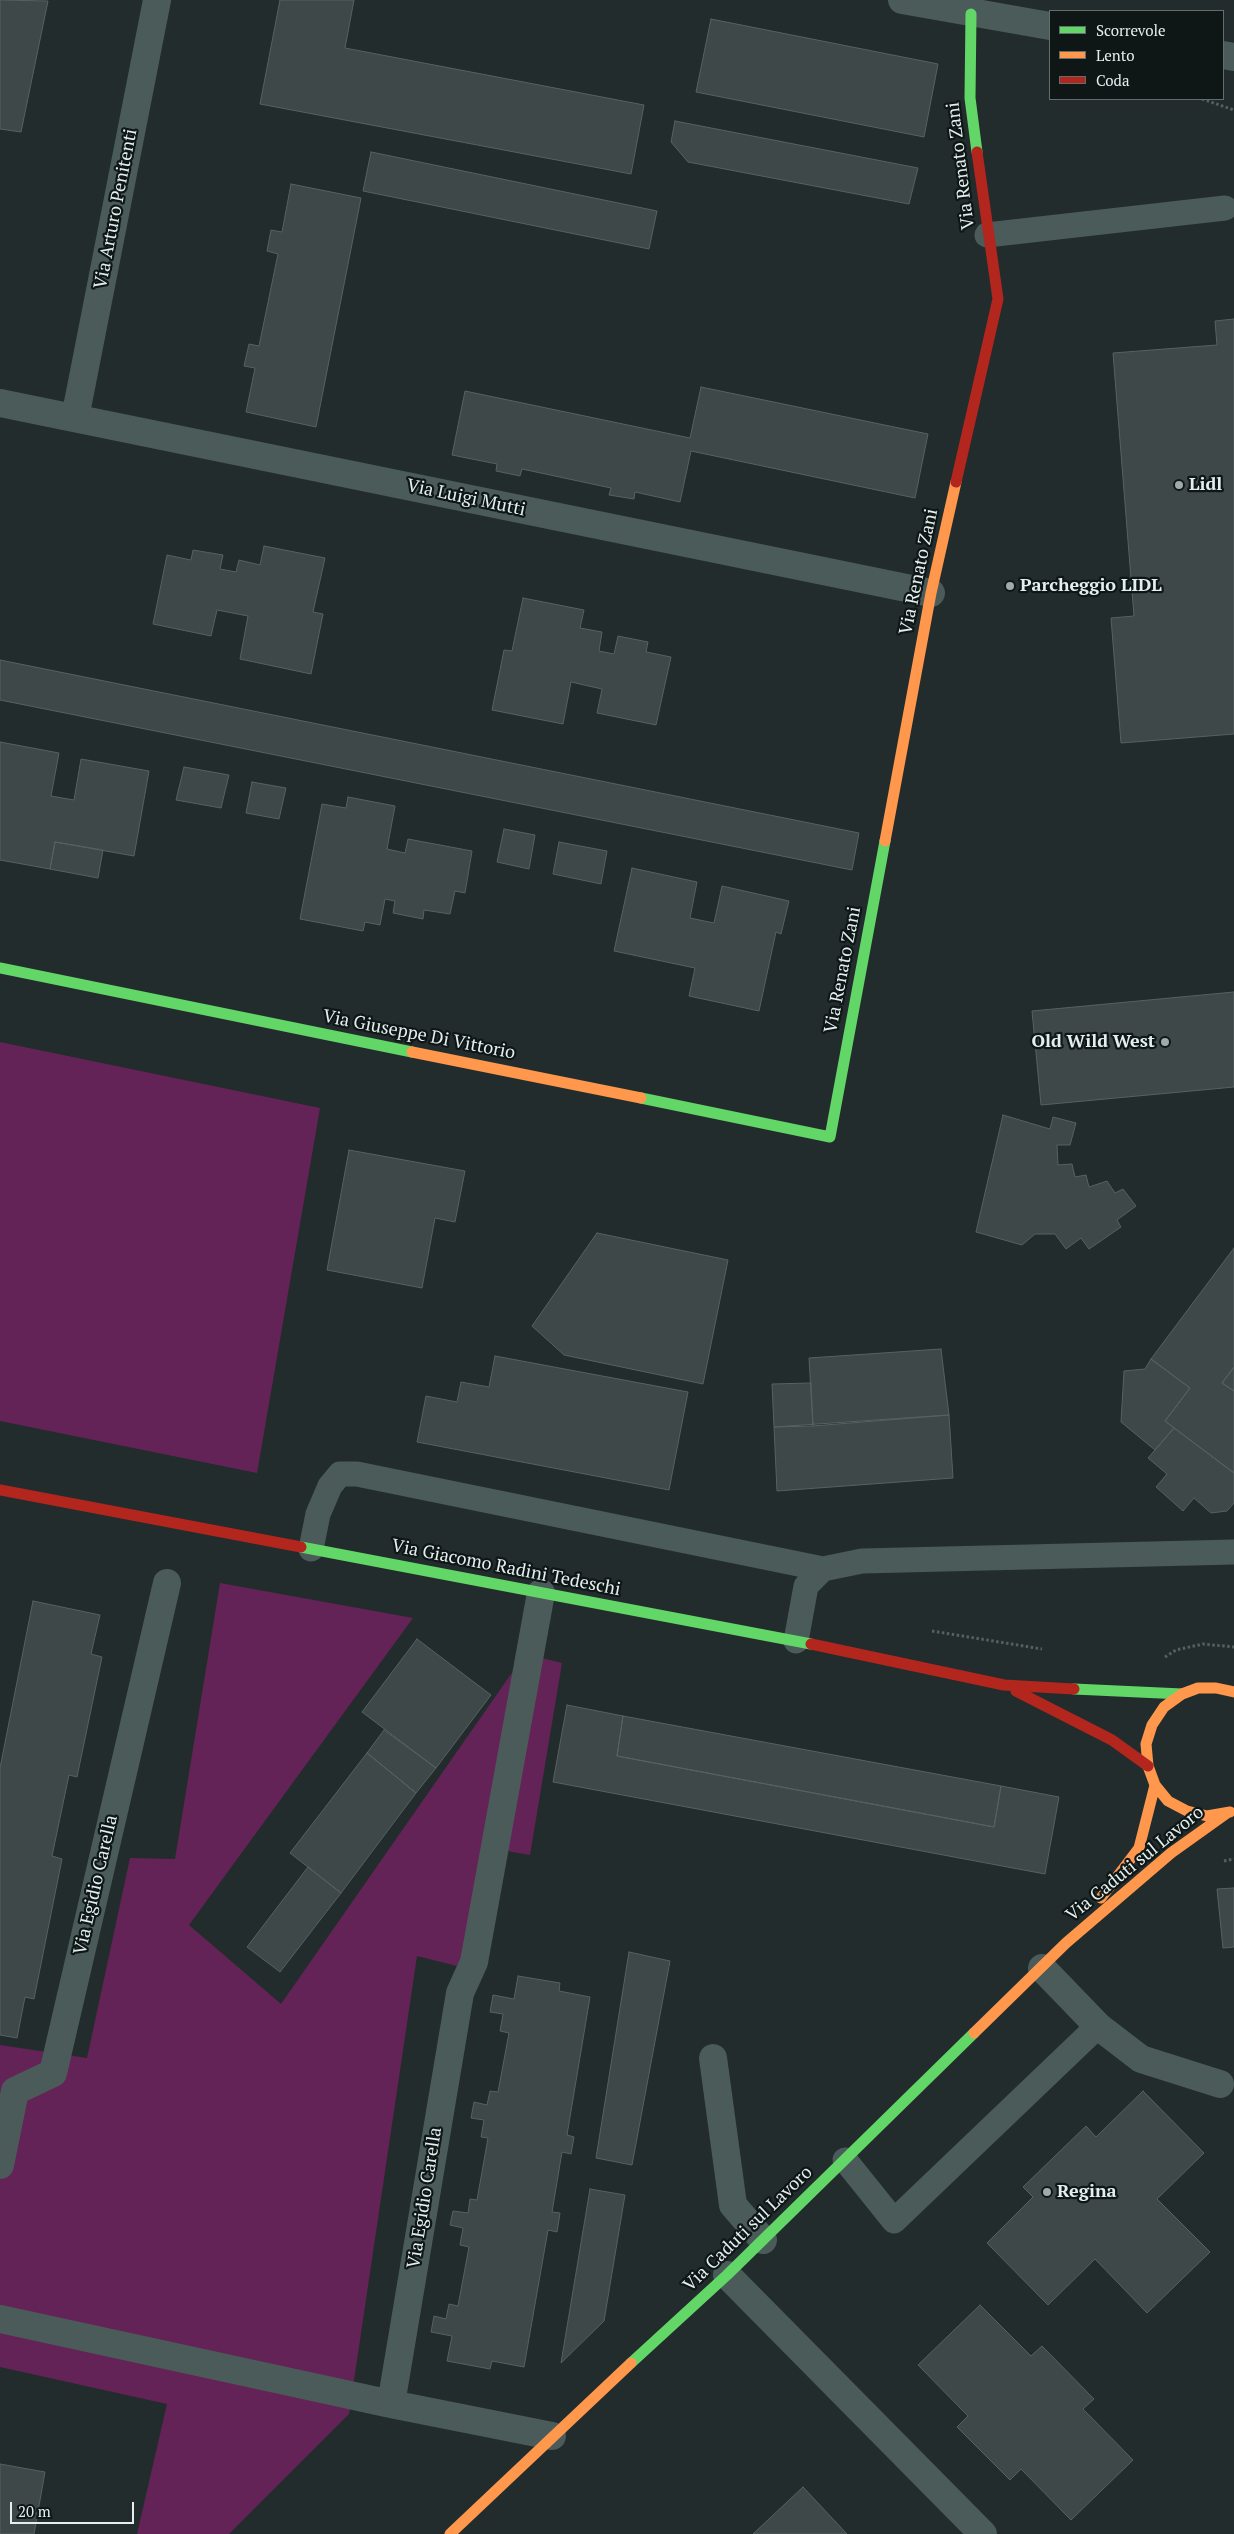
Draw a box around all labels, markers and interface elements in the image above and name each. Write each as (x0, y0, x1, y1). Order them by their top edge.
legend (1049, 10, 1224, 100)
text: Scorrevole (1096, 20, 1166, 40)
text: Lento (1096, 45, 1135, 65)
text: Coda (1096, 70, 1130, 90)
street label: Via Renato Zani (942, 101, 980, 231)
street label: Via Arturo Penitenti (90, 127, 142, 291)
place label: Lidl (1189, 474, 1222, 496)
street label: Via Luigi Mutti (405, 475, 527, 521)
marker: Lidl (1173, 479, 1185, 491)
street label: Via Renato Zani (895, 507, 943, 637)
place label: Parcheggio LIDL (1020, 575, 1162, 597)
marker: Parcheggio LIDL (1004, 580, 1016, 592)
street label: Via Renato Zani (820, 905, 866, 1035)
street label: Via Giuseppe Di Vittorio (321, 1006, 517, 1064)
place label: Old Wild West (1031, 1031, 1155, 1053)
marker: Old Wild West (1159, 1036, 1171, 1048)
street label: Via Giacomo Radini Tedeschi (390, 1535, 622, 1601)
street label: Via Caduti sul Lavoro (1062, 1802, 1208, 1926)
street label: Via Egidio Carella (69, 1813, 123, 1957)
street label: Via Egidio Carella (403, 2126, 447, 2270)
street label: Via Caduti sul Lavoro (679, 2162, 817, 2296)
place label: Regina (1057, 2181, 1117, 2203)
marker: Regina (1041, 2186, 1053, 2198)
scale bar (12, 2492, 136, 2524)
text: 20 m (18, 2501, 51, 2521)

